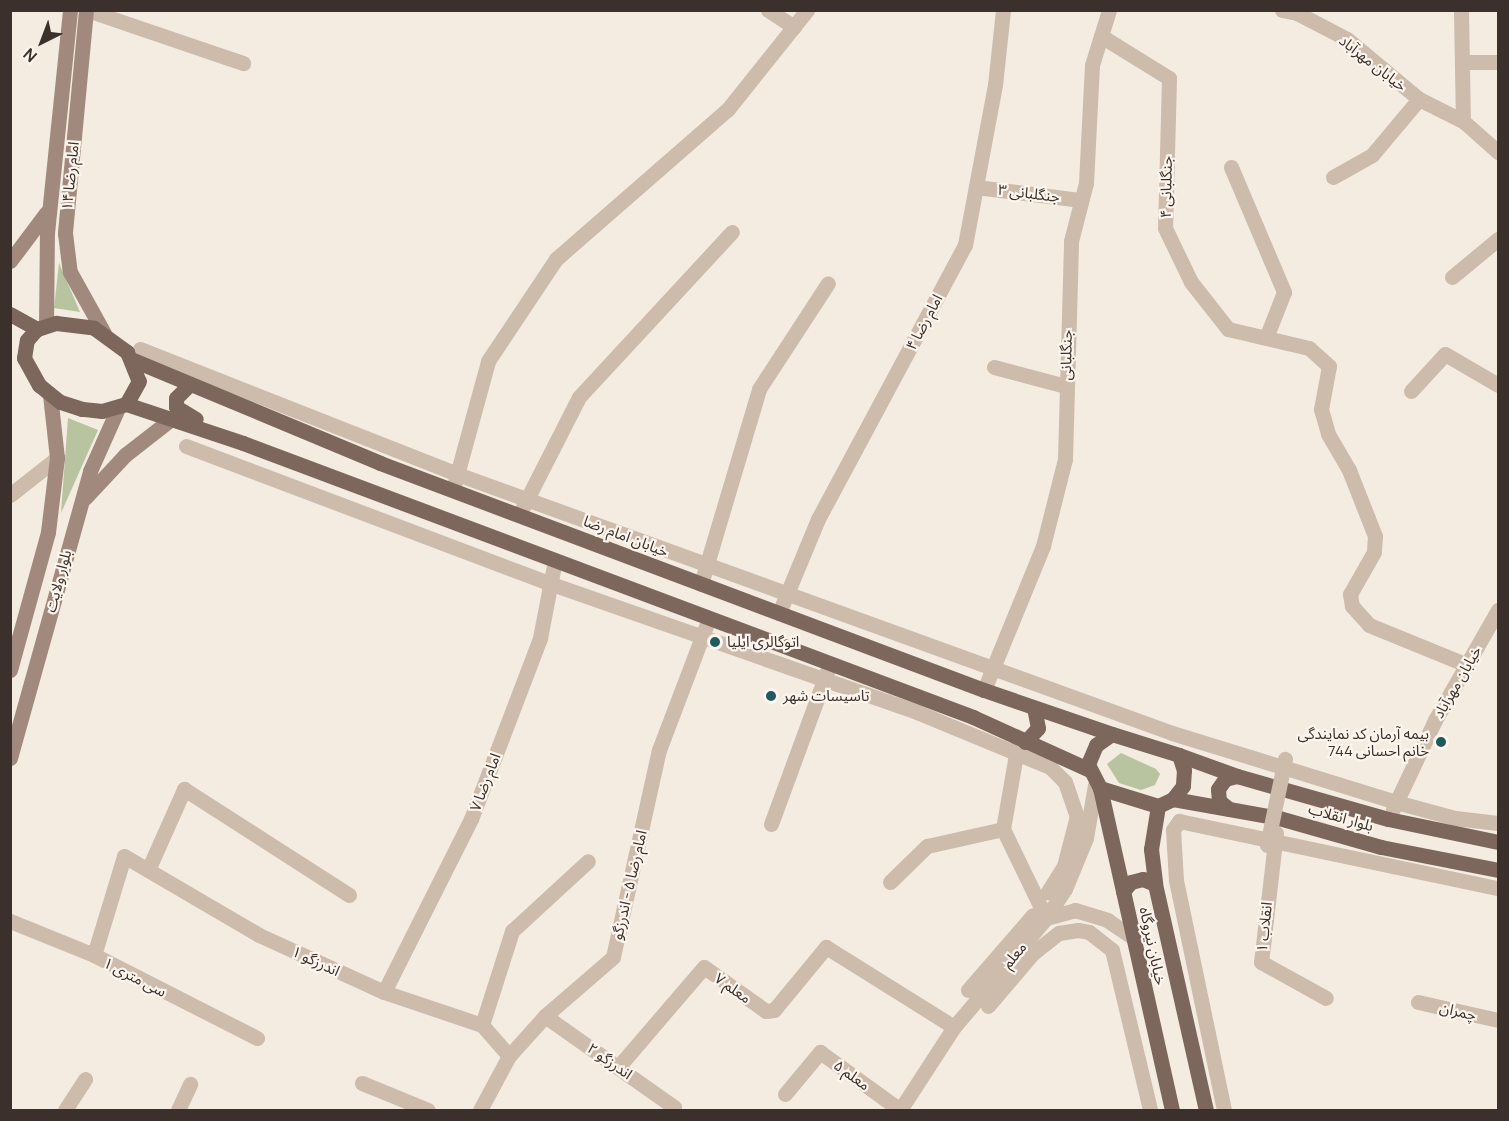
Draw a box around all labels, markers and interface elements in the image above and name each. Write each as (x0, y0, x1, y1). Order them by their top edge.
north arrow (12, 12, 72, 72)
street label: خیابان مهرآباد (1336, 31, 1410, 95)
text: N (18, 43, 42, 67)
street label: امام رضا ۱۴ (57, 141, 83, 211)
street label: جنگلبانی ۴ (1156, 156, 1176, 218)
street label: جنگلبانی ۳ (997, 180, 1061, 206)
street label: امام رضا ۴ (902, 291, 946, 353)
street label: جنگلبانی (1057, 330, 1075, 380)
street label: خیابان امام رضا (581, 512, 671, 560)
street label: بلوار ولایت (41, 548, 75, 614)
place label: اتوگالری ایلیا (727, 633, 799, 651)
marker: اتوگالری ایلیا (708, 635, 722, 649)
street label: خیابان مهرآباد (1429, 643, 1485, 721)
place label: تاسیسات شهر (783, 687, 870, 705)
marker: تاسیسات شهر (764, 689, 778, 703)
place label: بیمه آرمان کد نمایندگی 744 خانم احسانی (1297, 724, 1429, 759)
marker: بیمه آرمان کد نمایندگی 744 خانم احسانی (1434, 735, 1448, 749)
street label: امام رضا ۷ (466, 750, 504, 814)
street label: بلوار انقلاب (1307, 799, 1375, 835)
street label: امام رضا ۵ - اندرزگو (608, 828, 650, 942)
street label: انقلاب ۱ (1252, 901, 1276, 953)
street label: خیابان نیروگاه (1136, 905, 1170, 987)
street label: معلم (998, 938, 1030, 972)
street label: اندرزگو ۱ (289, 942, 343, 980)
street label: سی متری ۱ (101, 954, 169, 1000)
street label: معلم ۷ (711, 969, 755, 1007)
street label: چمران (1438, 998, 1478, 1024)
street label: اندرزگو ۲ (584, 1039, 636, 1083)
street label: معلم ۵ (830, 1056, 874, 1094)

